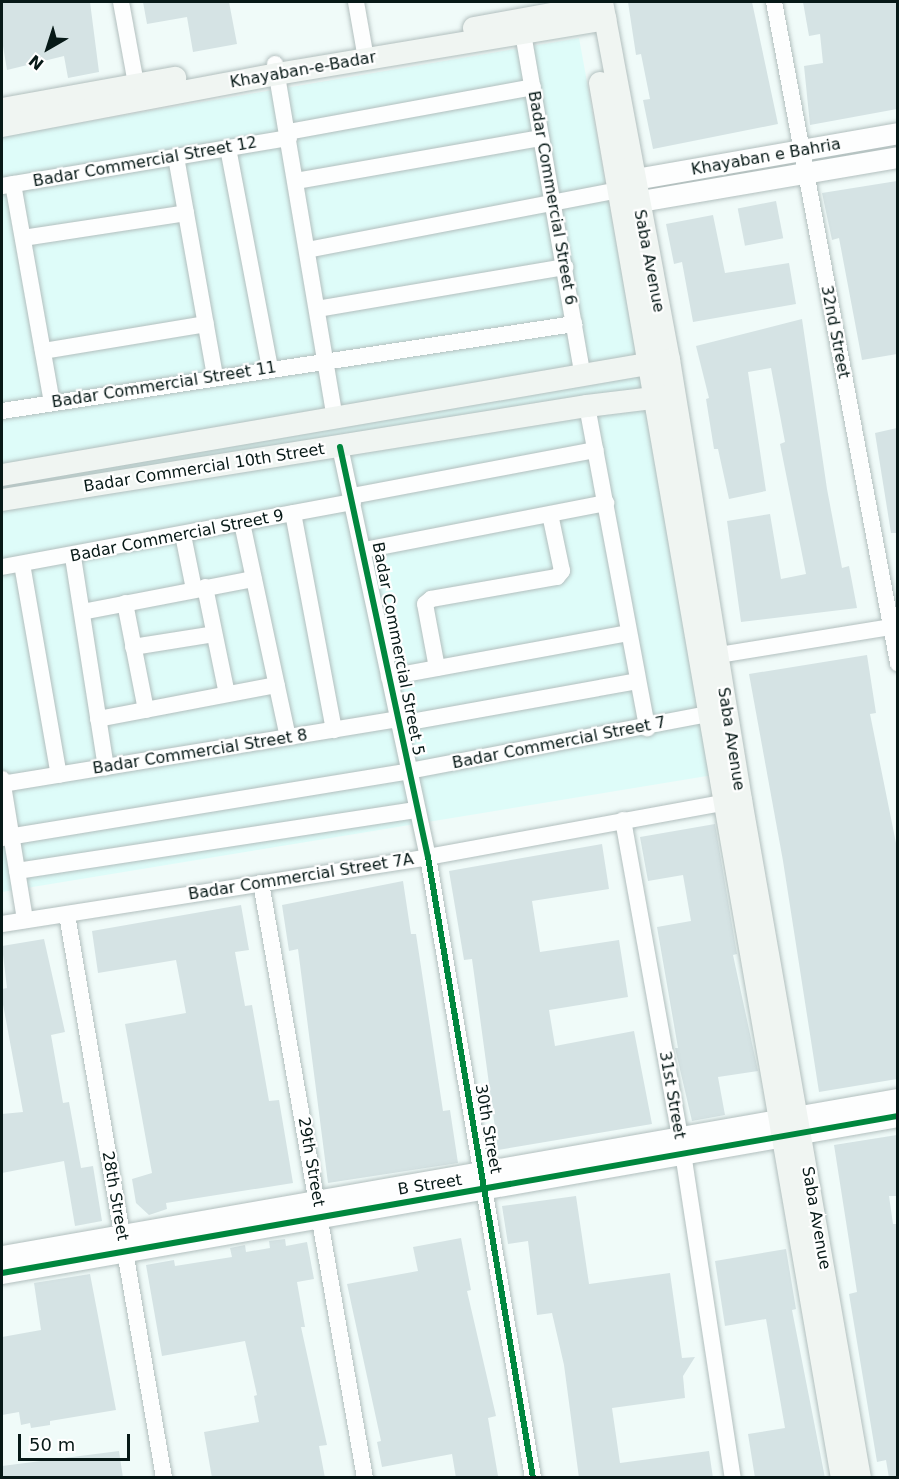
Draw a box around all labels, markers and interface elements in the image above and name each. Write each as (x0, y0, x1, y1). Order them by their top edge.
north arrow (18, 18, 78, 78)
street label: Khayaban-e-Badar (228, 48, 378, 92)
text: N (25, 51, 48, 74)
street label: Badar Commercial Street 6 (524, 89, 580, 307)
street label: Badar Commercial Street 12 (31, 133, 259, 191)
street label: Khayaban e Bahria (690, 134, 842, 180)
street label: Saba Avenue (630, 208, 668, 314)
street label: 32nd Street (817, 284, 853, 380)
street label: Badar Commercial Street 11 (50, 358, 278, 412)
street label: Badar Commercial 10th Street (82, 439, 326, 497)
street label: Badar Commercial Street 9 (69, 506, 285, 566)
street label: Badar Commercial Street 5 (368, 541, 428, 757)
street label: Saba Avenue (713, 686, 749, 792)
street label: Badar Commercial Street 7 (451, 713, 667, 773)
street label: Badar Commercial Street 8 (91, 726, 309, 778)
street label: Badar Commercial Street 7A (187, 850, 415, 904)
street label: 31st Street (655, 1050, 689, 1140)
street label: 30th Street (471, 1083, 505, 1175)
street label: 29th Street (294, 1116, 328, 1208)
street label: 28th Street (98, 1150, 132, 1242)
street label: Saba Avenue (797, 1165, 835, 1271)
street label: B Street (397, 1170, 463, 1200)
scale bar (21, 1422, 134, 1460)
text: 50 m (29, 1434, 75, 1455)

